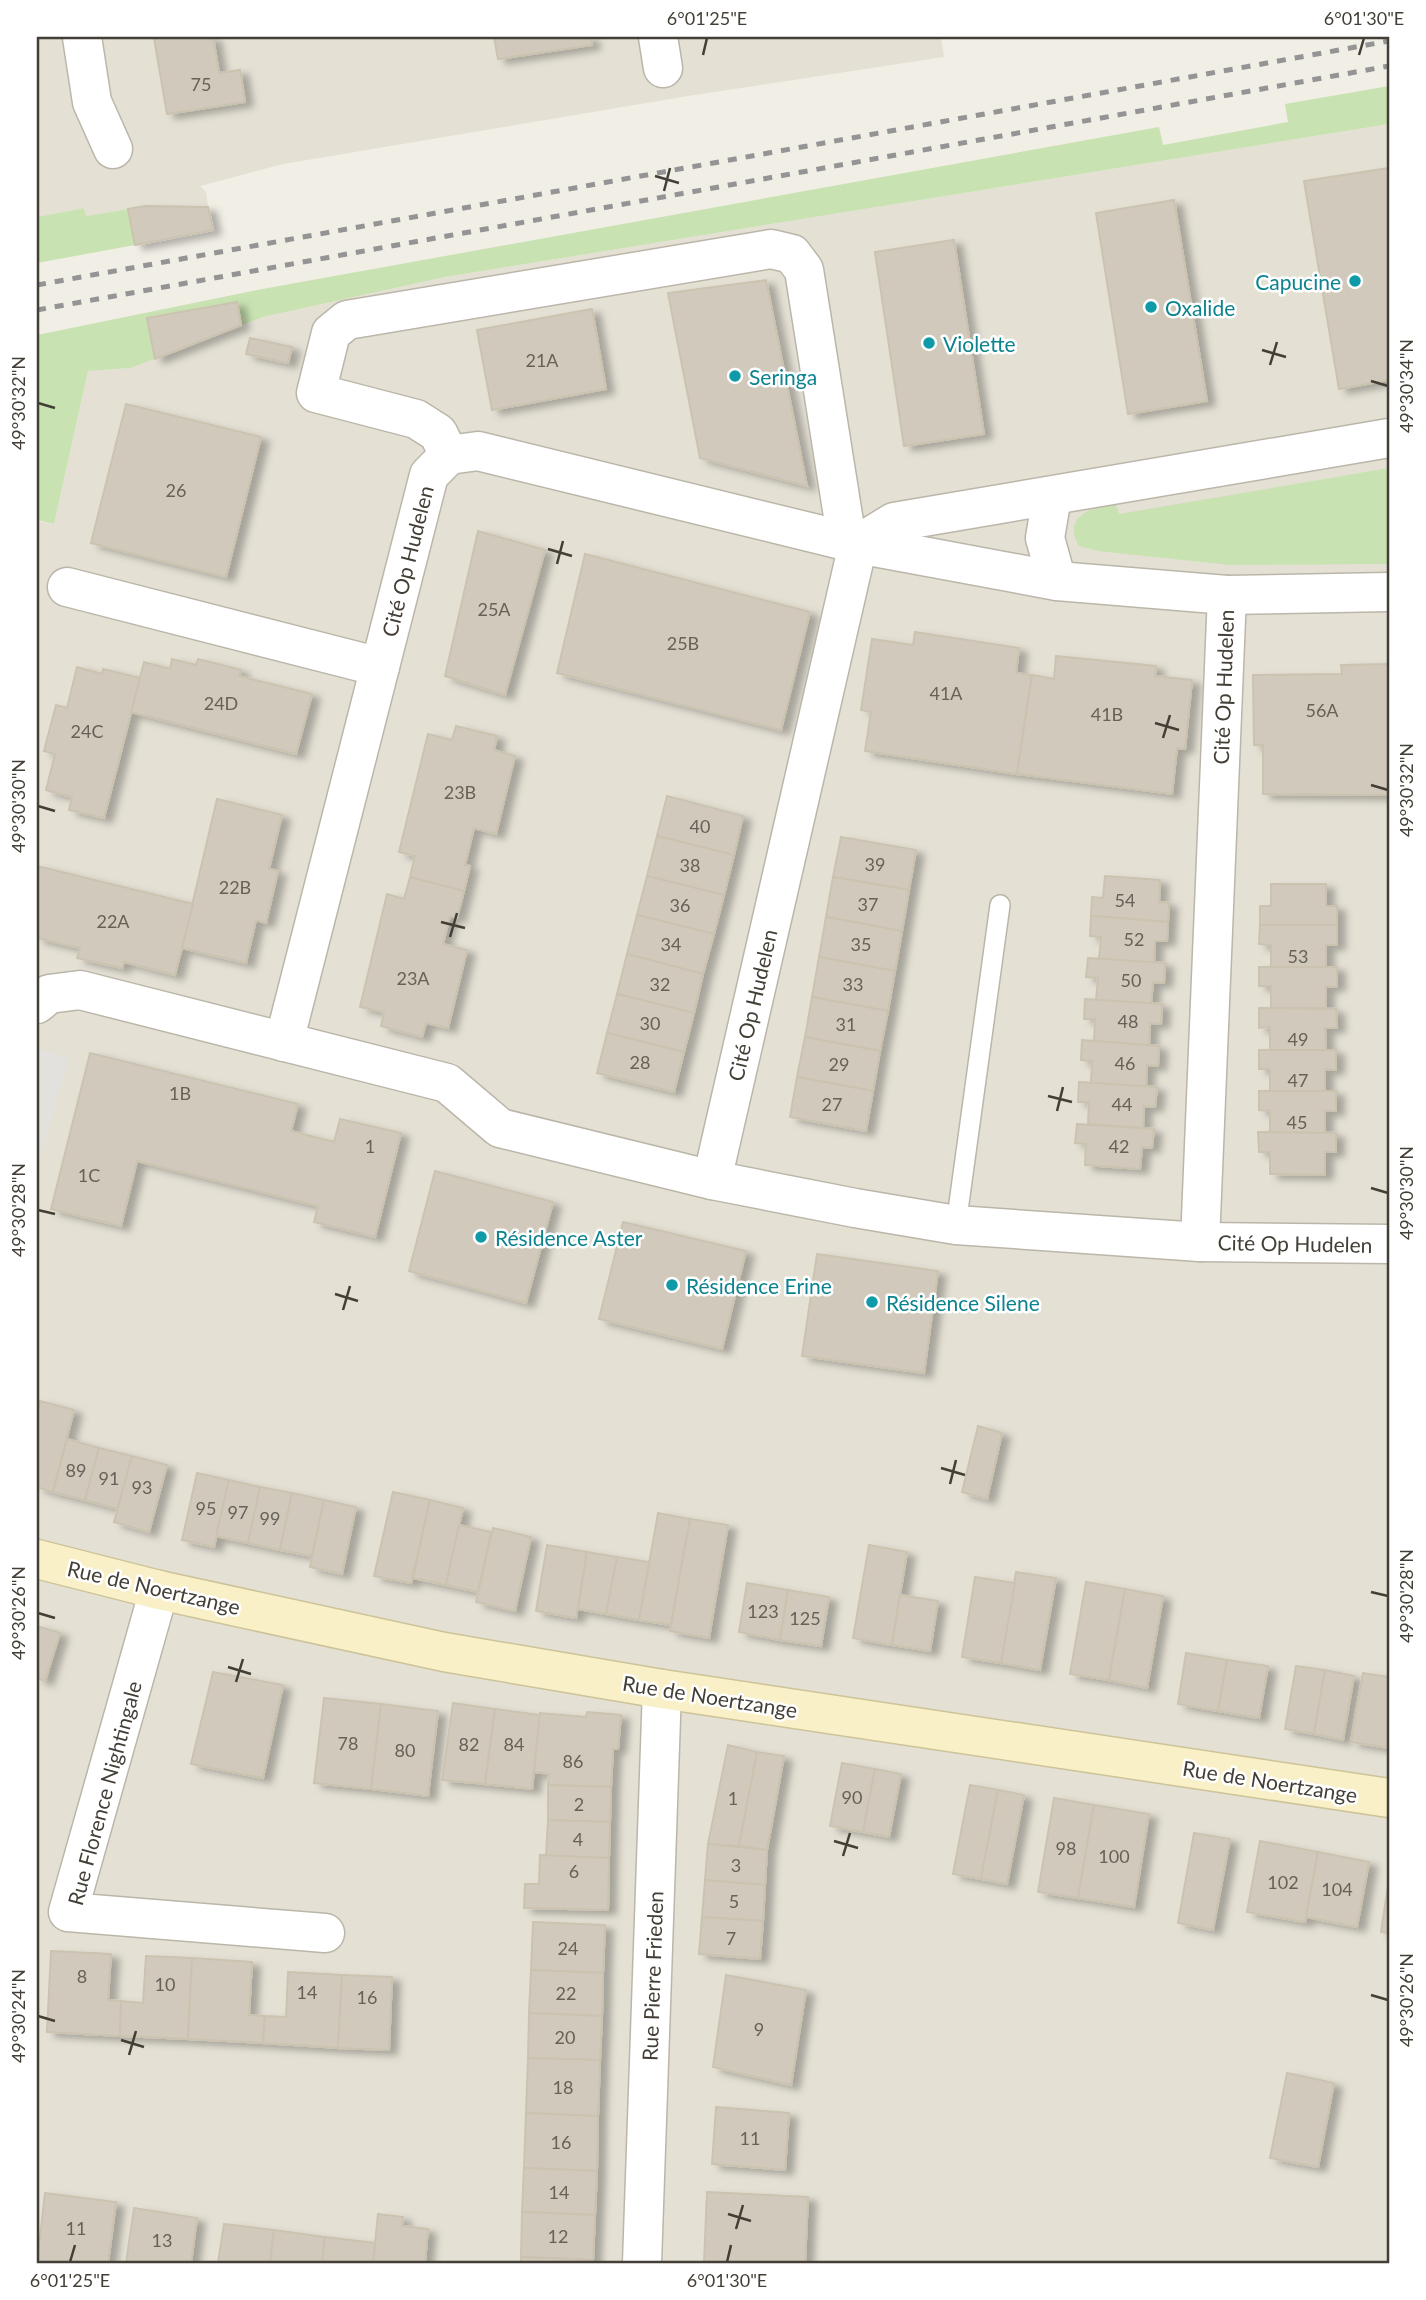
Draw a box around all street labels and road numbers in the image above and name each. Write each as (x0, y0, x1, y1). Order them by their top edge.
street label: Cité Op Hudelen (376, 483, 438, 639)
street label: Cité Op Hudelen (1208, 609, 1238, 765)
street label: Cité Op Hudelen (722, 927, 782, 1083)
street label: Cité Op Hudelen (1217, 1229, 1373, 1257)
street label: Rue de Noertzange (65, 1555, 243, 1619)
street label: Rue de Noertzange (621, 1670, 799, 1722)
street label: Rue Florence Nightingale (62, 1678, 146, 1908)
street label: Rue de Noertzange (1181, 1755, 1359, 1807)
street label: Rue Pierre Frieden (637, 1891, 667, 2061)

